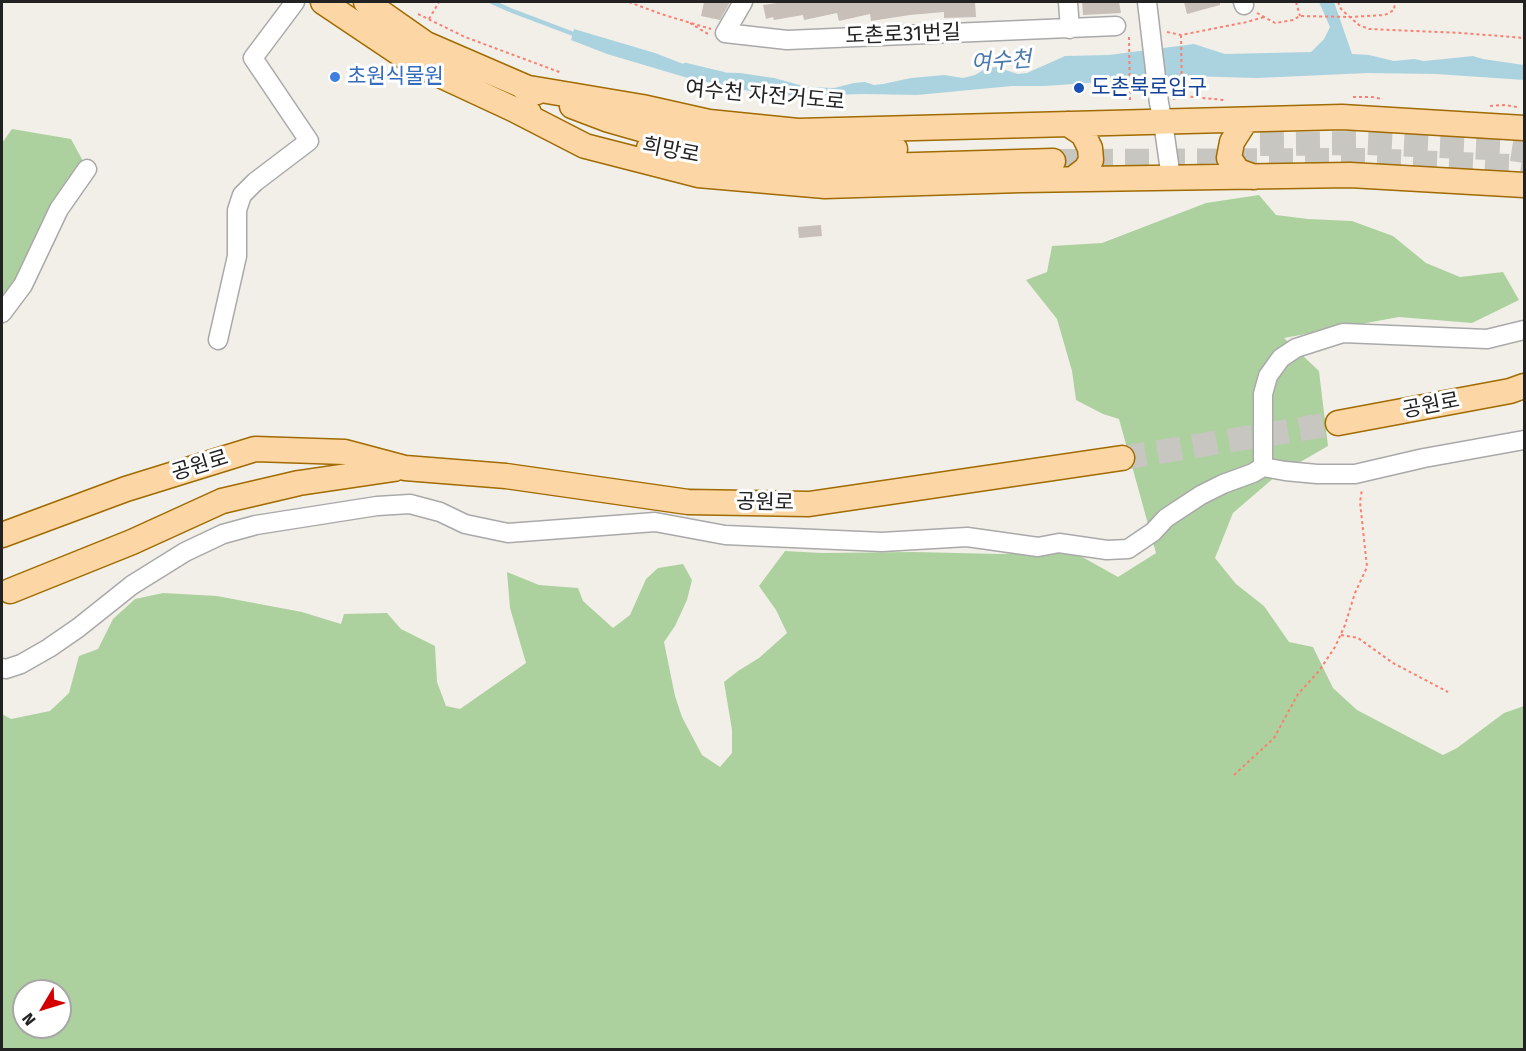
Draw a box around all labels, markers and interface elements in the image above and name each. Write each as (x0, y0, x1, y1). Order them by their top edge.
street label: 도촌로31번길 (845, 20, 961, 50)
water label: 여수천 (970, 47, 1032, 77)
place label: 초원식물원 (347, 64, 444, 90)
marker: 초원식물원 (328, 70, 342, 84)
place label: 도촌북로입구 (1091, 75, 1207, 101)
street label: 여수천 자전거도로 (684, 76, 846, 116)
marker: 도촌북로입구 (1072, 81, 1086, 95)
street label: 희망로 (640, 133, 702, 169)
street label: 공원로 (1400, 388, 1462, 424)
street label: 공원로 (169, 445, 231, 487)
street label: 공원로 (736, 490, 794, 516)
north arrow (12, 979, 72, 1039)
text: N (18, 1009, 40, 1029)

